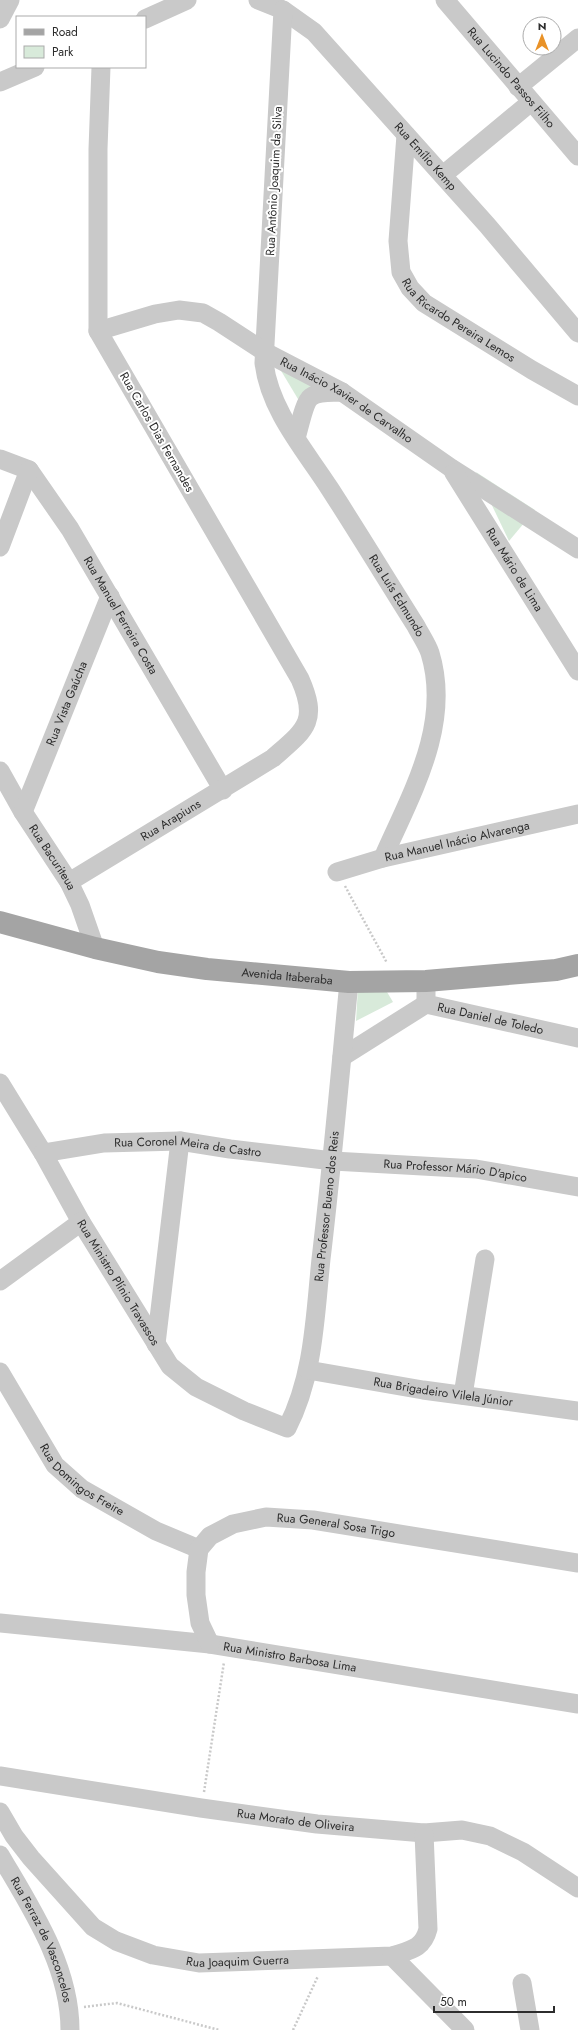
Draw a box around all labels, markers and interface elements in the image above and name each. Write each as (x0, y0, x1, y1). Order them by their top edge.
legend (16, 16, 146, 68)
north arrow (522, 16, 562, 56)
text: N (538, 18, 546, 34)
text: Road (52, 23, 78, 41)
street label: Rua Lucindo Passos Filho (463, 23, 560, 132)
text: Park (52, 43, 74, 61)
street label: Rua Antônio Joaquim da Silva (261, 106, 287, 256)
street label: Rua Emílio Kemp (390, 118, 461, 195)
street label: Rua Ricardo Pereira Lemos (397, 275, 519, 367)
street label: Rua Inácio Xavier de Carvalho (277, 352, 417, 448)
street label: Rua Carlos Dias Fernandes (115, 369, 199, 495)
street label: Rua Mário de Lima (481, 524, 548, 615)
street label: Rua Luís Edmundo (364, 551, 429, 640)
street label: Rua Manuel Ferreira Costa (79, 553, 162, 678)
street label: Rua Vista Gaúcha (42, 658, 92, 749)
street label: Rua Arapiuns (137, 795, 204, 845)
street label: Rua Manuel Inácio Alvarenga (383, 816, 531, 866)
street label: Rua Bacuriteua (24, 821, 81, 893)
street label: Avenida Itaberaba (241, 963, 334, 989)
street label: Rua Daniel de Toledo (436, 998, 546, 1039)
street label: Rua Professor Bueno dos Reis (310, 1130, 344, 1282)
street label: Rua Coronel Meira de Castro (114, 1132, 263, 1162)
street label: Rua Professor Mário D'apico (383, 1155, 529, 1187)
street label: Rua Ministro Plínio Travassos (73, 1216, 164, 1349)
street label: Rua Brigadeiro Vilela Júnior (372, 1373, 515, 1411)
street label: Rua Domingos Freire (35, 1440, 128, 1520)
street label: Rua General Sosa Trigo (276, 1509, 397, 1542)
street label: Rua Ministro Barbosa Lima (222, 1637, 358, 1677)
street label: Rua Morato de Oliveira (236, 1804, 355, 1836)
street label: Rua Ferraz de Vasconcelos (6, 1873, 77, 2004)
street label: Rua Joaquim Guerra (185, 1951, 289, 1972)
scale bar (434, 1988, 554, 2014)
text: 50 m (440, 1993, 467, 2011)

